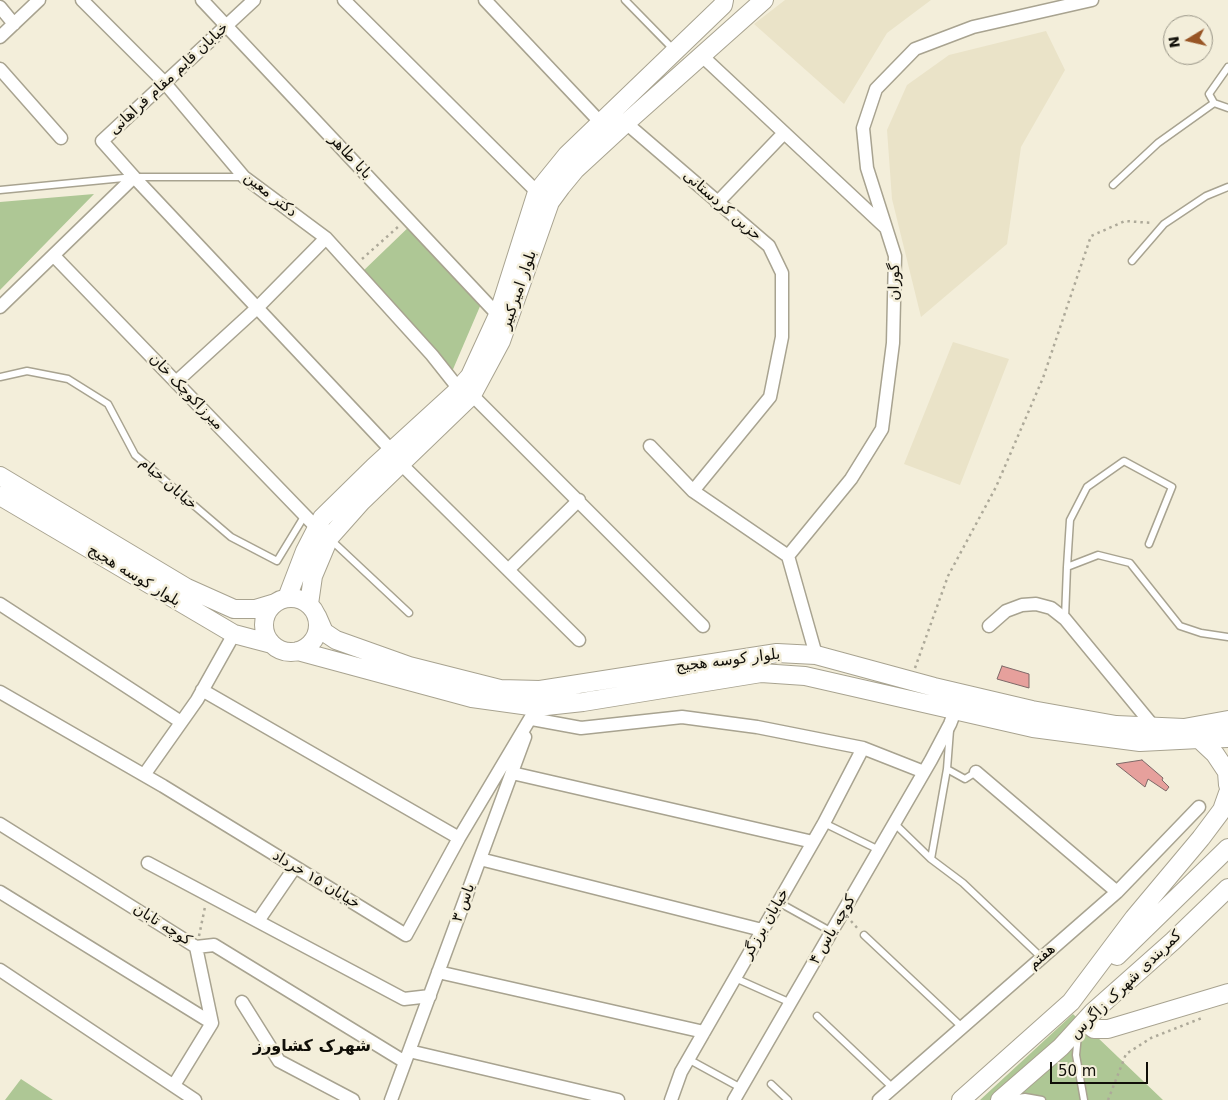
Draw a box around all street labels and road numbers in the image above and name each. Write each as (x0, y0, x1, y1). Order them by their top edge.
street label: خیابان قایم مقام فراهانی (106, 19, 232, 139)
street label: بابا طاهر (325, 131, 375, 183)
street label: حزین کردستانی (679, 167, 765, 245)
street label: دکتر معین (240, 169, 300, 221)
street label: بلوار امیرکبیر (497, 248, 541, 332)
street label: گوران (886, 263, 904, 301)
street label: میرزاکوچک خان (145, 350, 227, 434)
street label: خیابان خیام (135, 454, 201, 514)
street label: بلوار کوسه هجیج (84, 541, 184, 611)
street label: بلوار کوسه هجیج (675, 646, 781, 676)
street label: خیابان ۱۵ خرداد (269, 847, 363, 913)
street label: یاس ۳ (449, 881, 479, 925)
street label: خیابان برزگر (739, 886, 793, 962)
street label: کوچه یاس ۴ (806, 892, 860, 968)
street label: کوچه تابان (129, 900, 195, 950)
street label: کمربندی شهرک زاگرس (1066, 927, 1186, 1043)
street label: هفتم (1025, 940, 1059, 974)

